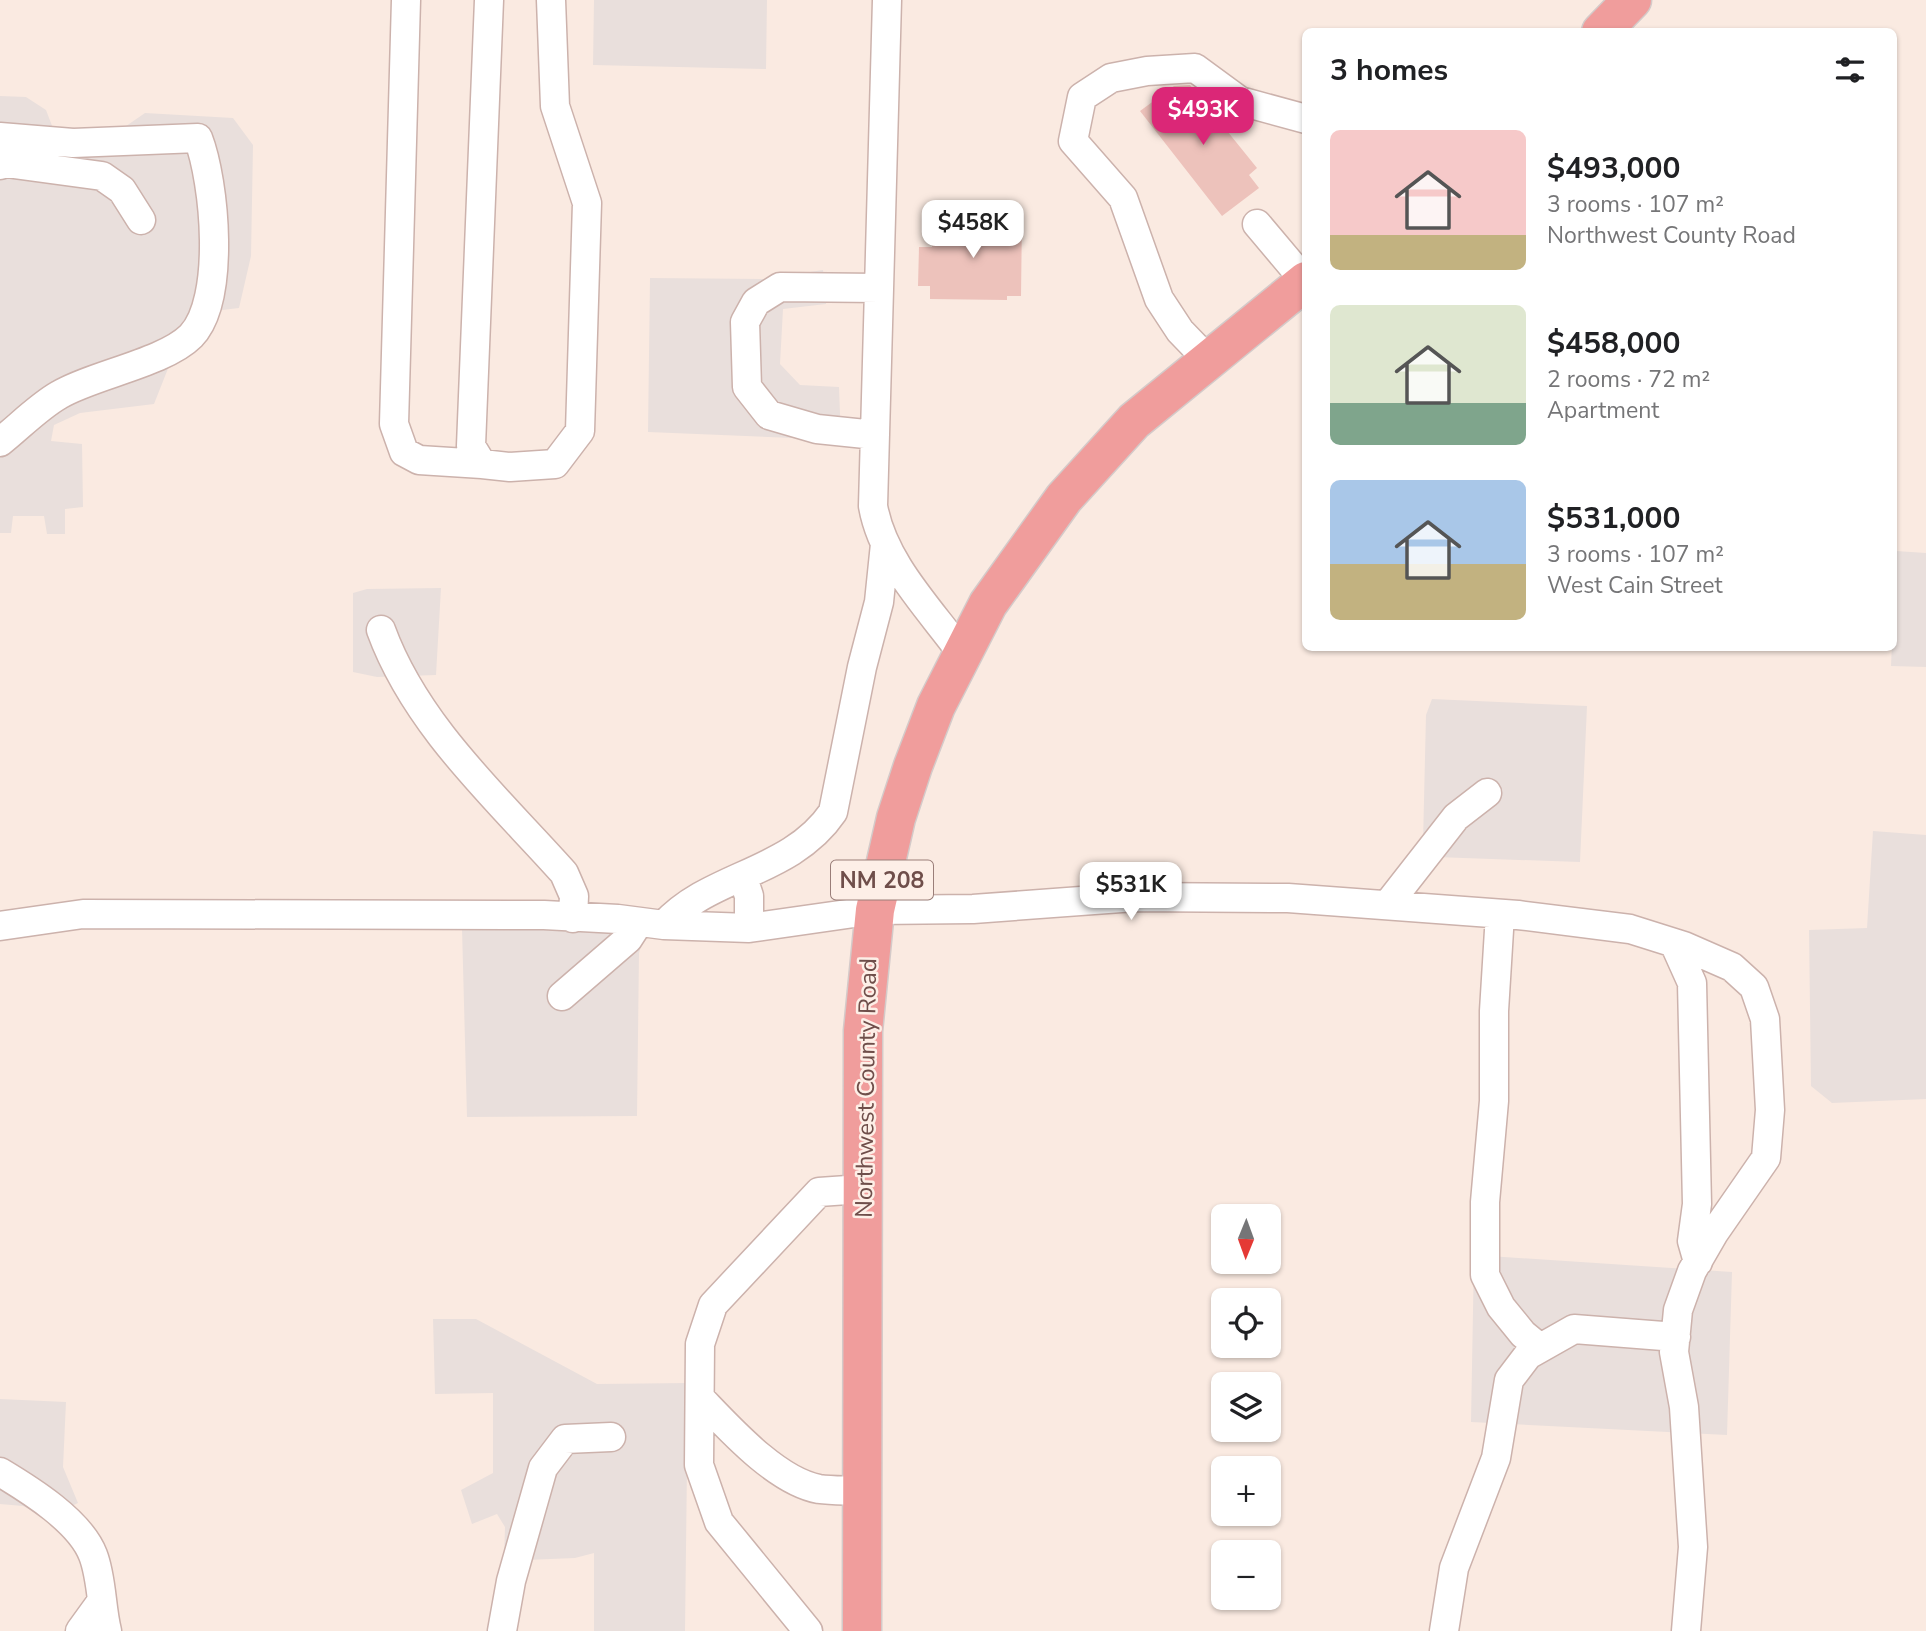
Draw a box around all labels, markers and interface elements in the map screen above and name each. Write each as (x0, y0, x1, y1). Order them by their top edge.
text: 3 homes (1330, 50, 1448, 91)
icon: filters (1831, 51, 1869, 89)
pin: $493K (1154, 88, 1252, 147)
text: $493K (1168, 94, 1238, 125)
text: $493,000 (1547, 148, 1680, 189)
icon: home (1386, 158, 1470, 242)
text: 3 rooms · 107 m² (1547, 189, 1724, 220)
pin: $458K (924, 201, 1022, 260)
text: $458K (938, 207, 1008, 238)
text: Northwest County Road (1547, 220, 1796, 251)
text: $458,000 (1547, 323, 1680, 364)
icon: home (1386, 333, 1470, 417)
text: 2 rooms · 72 m² (1547, 364, 1710, 395)
text: Apartment (1547, 395, 1659, 426)
text: $531,000 (1547, 498, 1680, 539)
icon: home (1386, 508, 1470, 592)
text: 3 rooms · 107 m² (1547, 539, 1724, 570)
text: West Cain Street (1547, 570, 1722, 601)
road number: NM 208 (831, 860, 933, 900)
pin: $531K (1082, 862, 1180, 922)
text: $531K (1096, 869, 1166, 900)
street label: Northwest County Road (848, 958, 884, 1218)
north arrow (1211, 1204, 1281, 1274)
map controls (1211, 1204, 1281, 1610)
button: locate (1211, 1288, 1281, 1358)
button: layers (1211, 1372, 1281, 1442)
button: + (1211, 1456, 1281, 1526)
button: − (1211, 1540, 1281, 1610)

